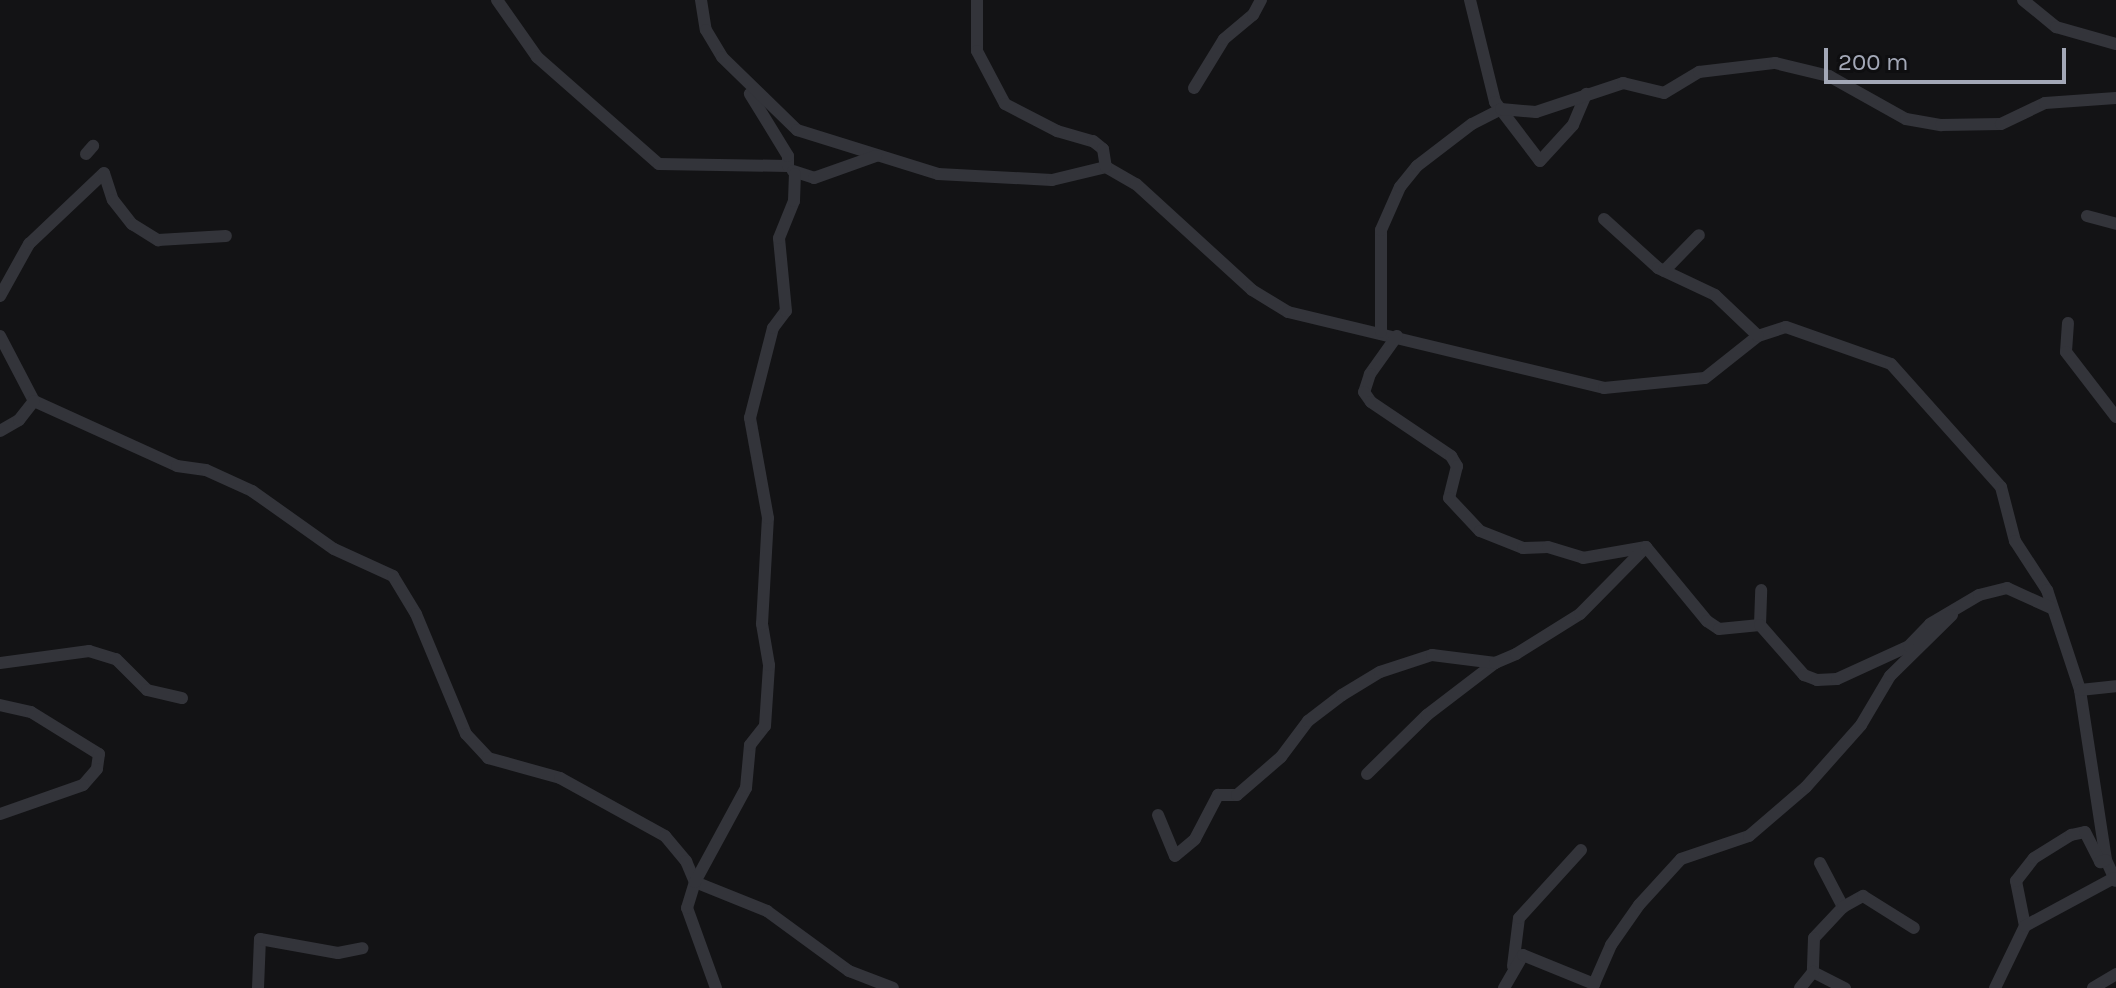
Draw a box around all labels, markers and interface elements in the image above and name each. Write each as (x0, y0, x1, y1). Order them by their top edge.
scale bar (1828, 32, 2070, 82)
text: 200 m (1838, 48, 1909, 76)

